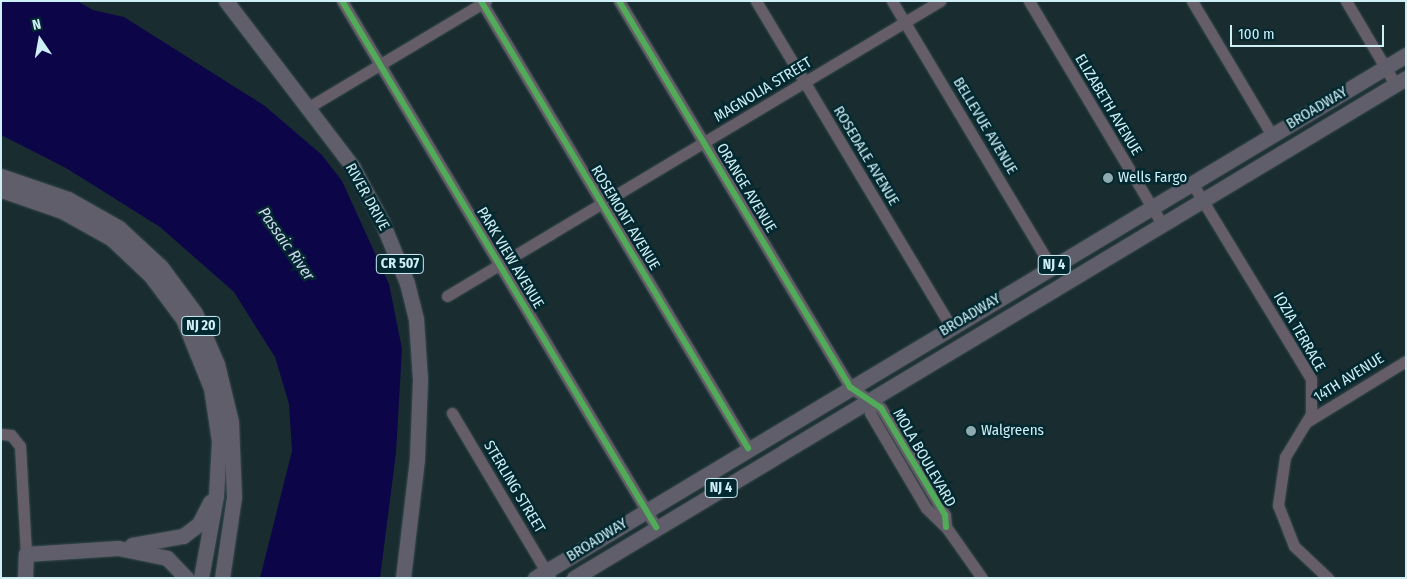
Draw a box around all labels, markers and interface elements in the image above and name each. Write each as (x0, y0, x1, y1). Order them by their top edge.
north arrow (15, 15, 65, 65)
scale bar (1232, 15, 1386, 47)
text: N (31, 16, 43, 34)
text: 100 m (1238, 25, 1275, 43)
street label: ELIZABETH AVENUE (1071, 51, 1145, 159)
street label: MAGNOLIA STREET (711, 54, 815, 126)
street label: BELLEVUE AVENUE (949, 74, 1021, 178)
street label: BROADWAY (1283, 83, 1351, 133)
street label: ROSEDALE AVENUE (829, 103, 903, 209)
street label: ORANGE AVENUE (712, 140, 780, 236)
street label: RIVER DRIVE (341, 160, 393, 234)
street label: ROSEMONT AVENUE (587, 162, 663, 274)
place label: Wells Fargo (1118, 169, 1187, 187)
marker: Wells Fargo (1102, 172, 1114, 184)
water label: Passaic River (254, 204, 318, 284)
street label: PARK VIEW AVENUE (473, 204, 547, 312)
road number: CR 507 (375, 252, 425, 276)
road number: NJ 4 (1036, 254, 1072, 276)
street label: IOZIA TERRACE (1269, 289, 1329, 375)
street label: BROADWAY (936, 290, 1004, 340)
road number: NJ 20 (181, 314, 221, 338)
street label: 14TH AVENUE (1311, 349, 1387, 407)
street label: MOLA BOULEVARD (889, 406, 959, 510)
place label: Walgreens (981, 422, 1044, 440)
marker: Walgreens (965, 425, 977, 437)
street label: STERLING STREET (479, 438, 549, 536)
road number: NJ 4 (704, 476, 738, 499)
street label: BROADWAY (563, 514, 631, 566)

